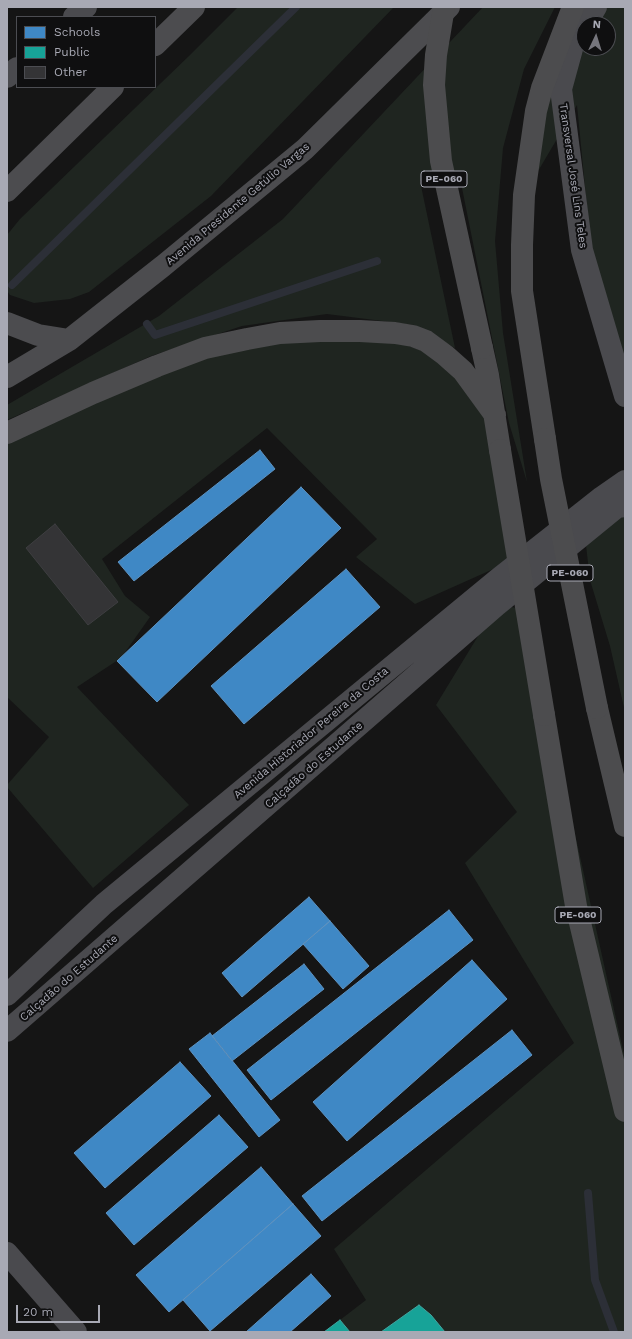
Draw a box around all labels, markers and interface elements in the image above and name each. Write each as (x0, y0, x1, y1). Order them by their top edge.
legend (16, 16, 156, 88)
north arrow (576, 16, 616, 56)
text: N (592, 18, 601, 31)
text: Schools (54, 25, 100, 39)
text: Public (54, 45, 90, 59)
text: Other (54, 65, 87, 79)
street label: Transversal José Lins Teles (556, 103, 590, 249)
street label: Avenida Presidente Getúlio Vargas (164, 140, 312, 268)
road number: PE-060 (421, 171, 467, 187)
road number: PE-060 (547, 565, 593, 581)
street label: Avenida Historiador Pereira da Costa (231, 664, 391, 802)
street label: Calçadão do Estudante (262, 719, 366, 811)
road number: PE-060 (555, 907, 601, 923)
street label: Calçadão do Estudante (17, 932, 121, 1024)
scale bar (18, 1297, 102, 1323)
text: 20 m (23, 1305, 53, 1319)

